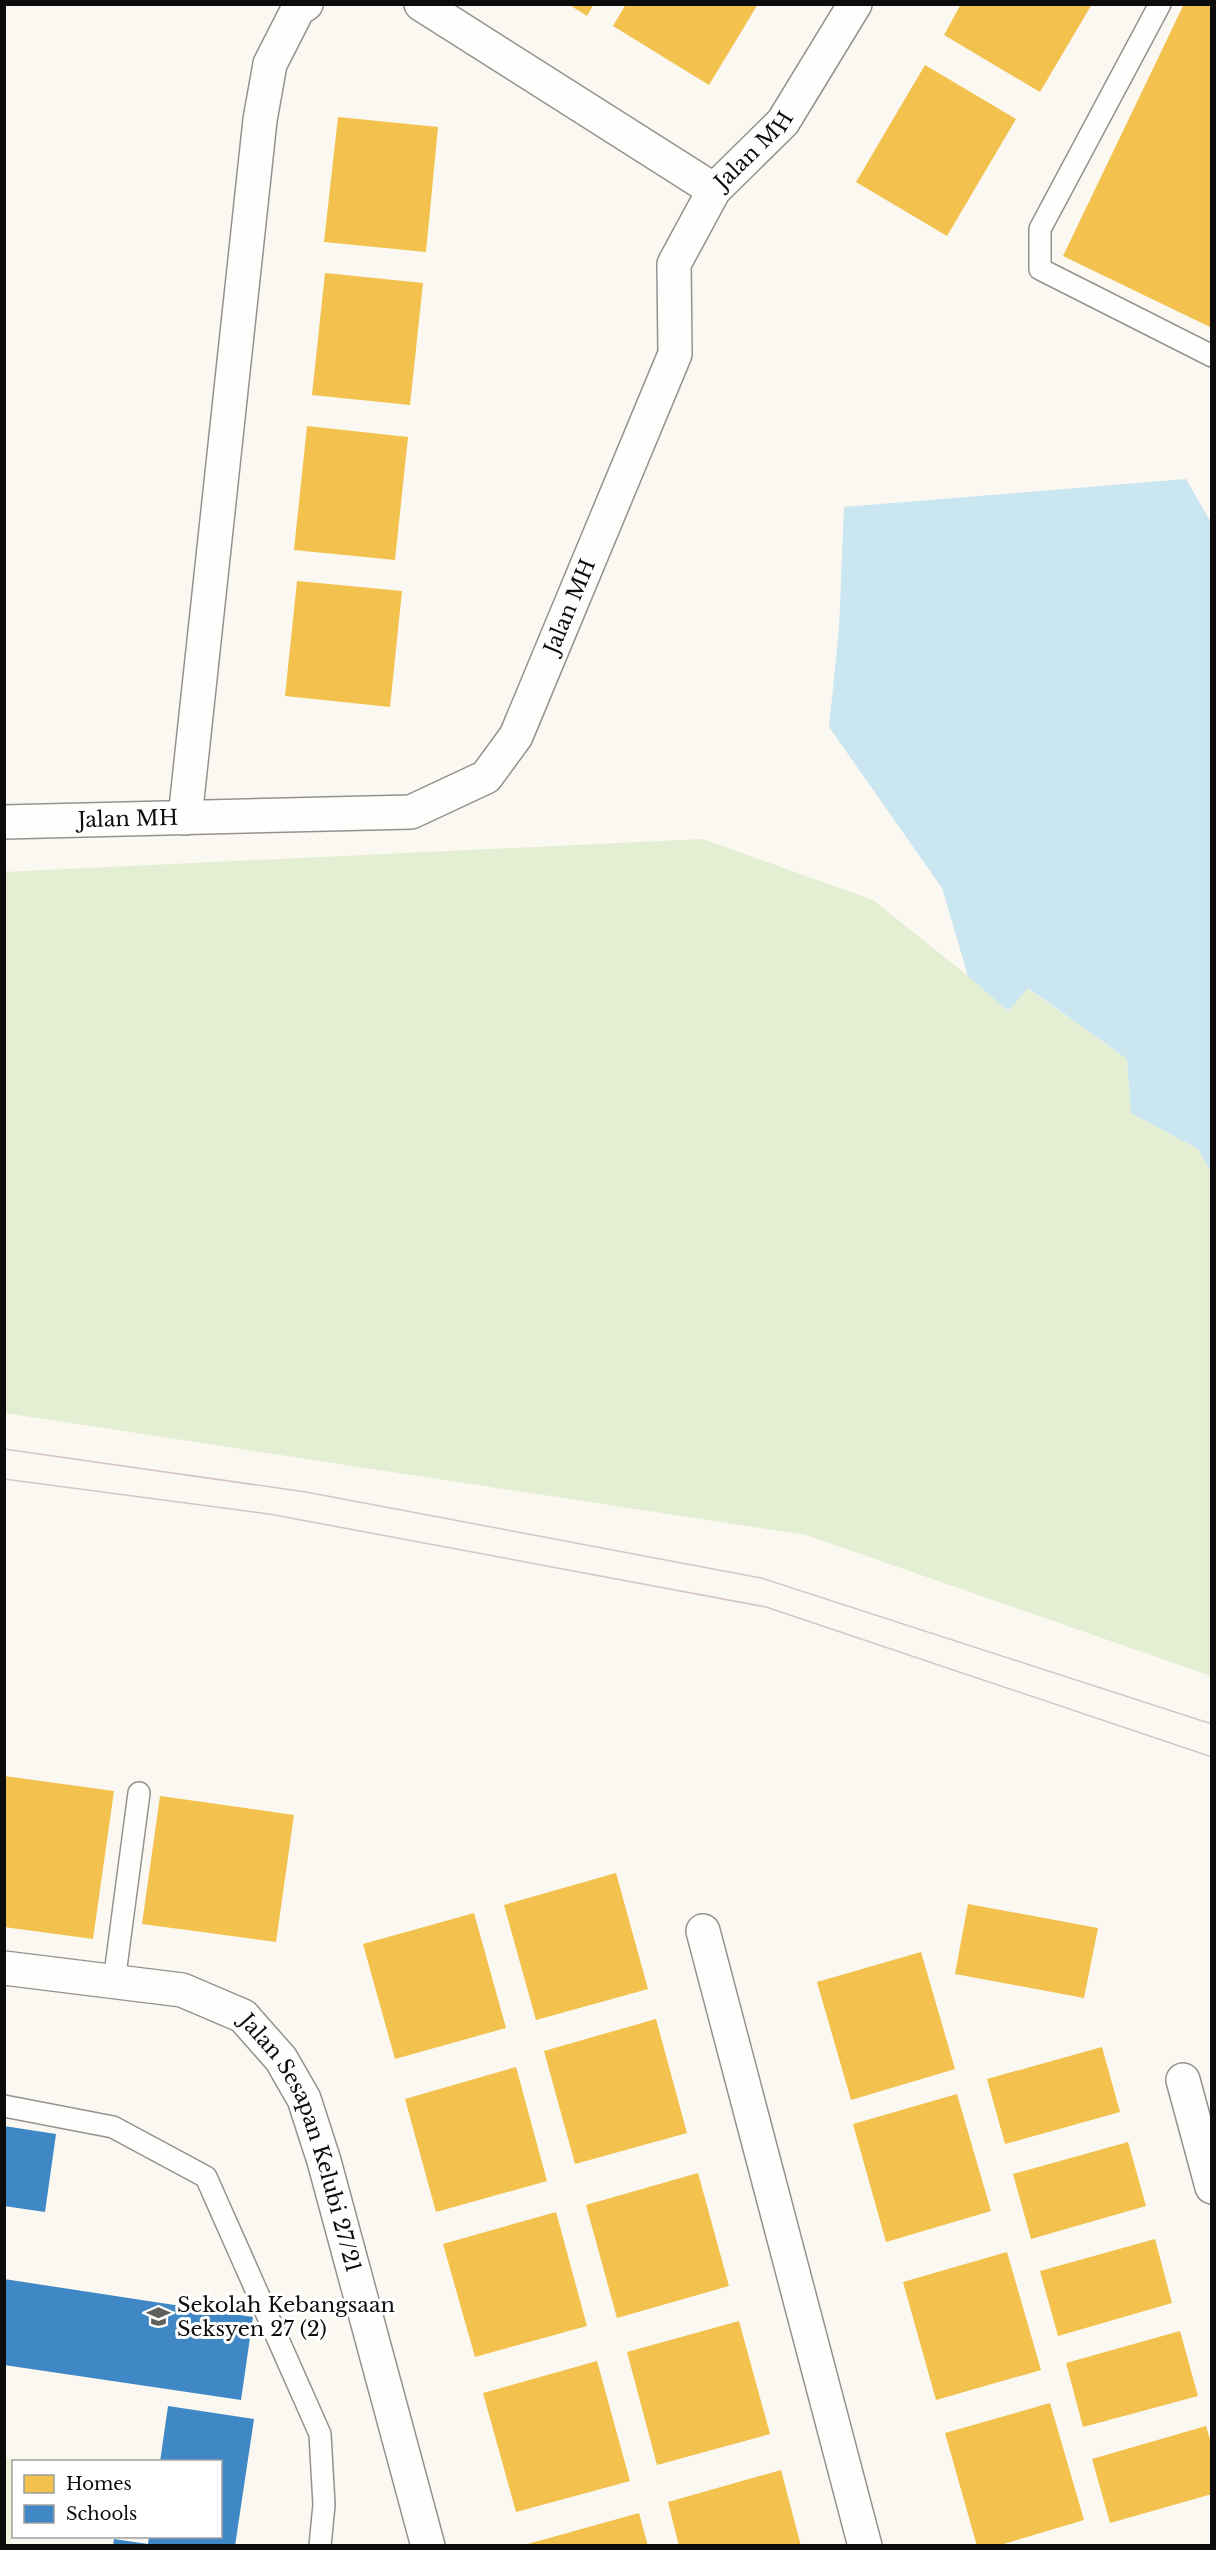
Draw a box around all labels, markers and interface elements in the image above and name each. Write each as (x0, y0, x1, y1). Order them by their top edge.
street label: Jalan MH (707, 107, 799, 197)
street label: Jalan MH (537, 555, 601, 661)
street label: Jalan MH (74, 805, 179, 833)
street label: Jalan Sesapan Kelubi 27/21 (232, 2006, 366, 2275)
place label: Sekolah Kebangsaan Seksyen 27 (2) (177, 2292, 395, 2342)
school or university icon: Sekolah Kebangsaan Seksyen 27 (2) (146, 2304, 172, 2330)
legend (12, 2460, 222, 2538)
text: Homes (66, 2473, 132, 2495)
text: Schools (66, 2503, 137, 2525)

